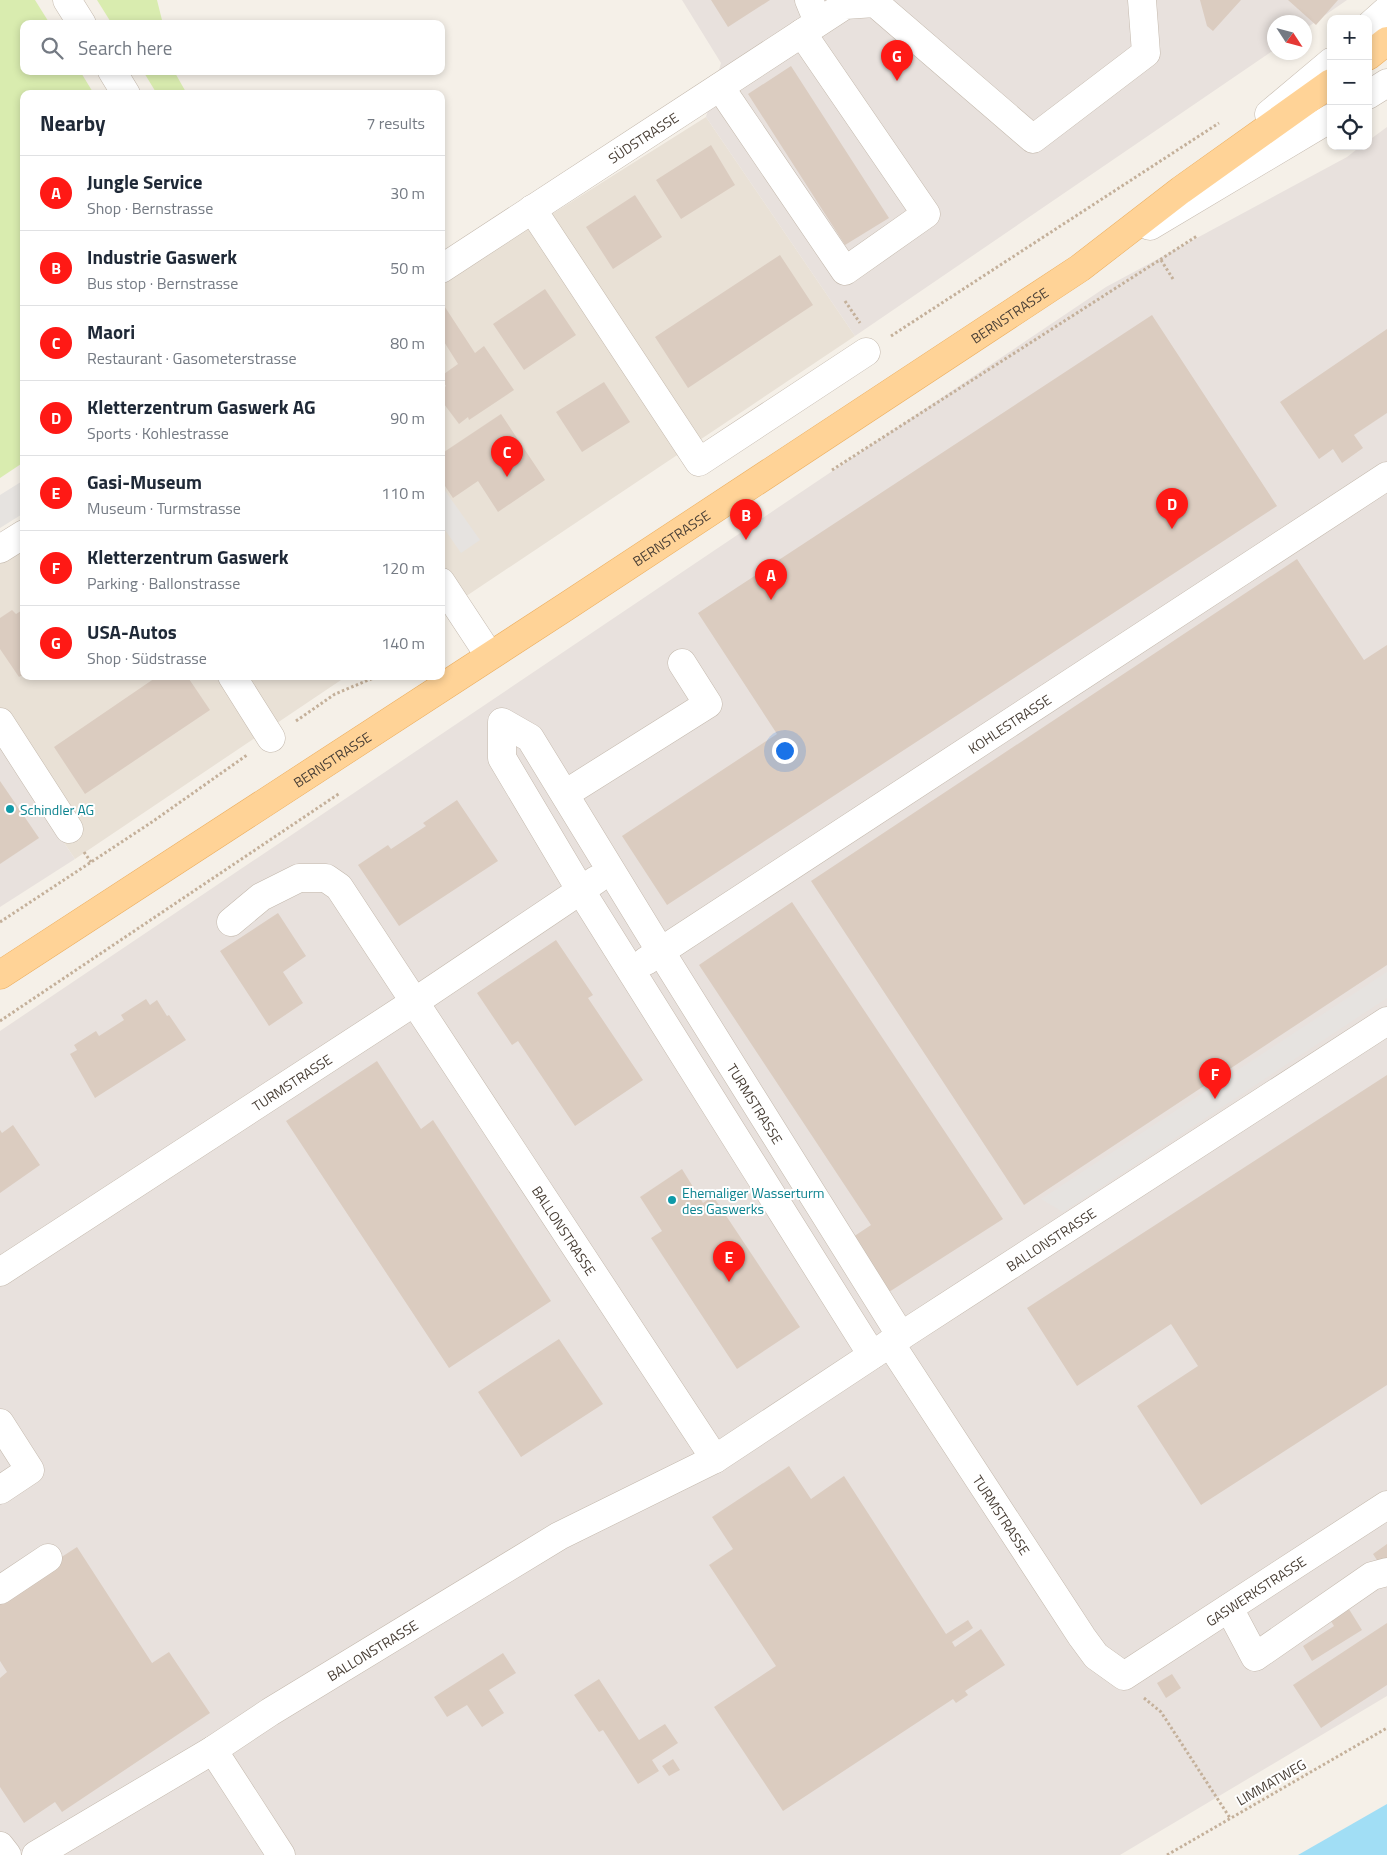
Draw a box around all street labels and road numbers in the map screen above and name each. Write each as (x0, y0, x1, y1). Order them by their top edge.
street label: SÜDSTRASSE (603, 106, 682, 168)
street label: BERNSTRASSE (966, 281, 1052, 348)
street label: BERNSTRASSE (628, 504, 714, 571)
street label: KOHLESTRASSE (963, 688, 1055, 758)
street label: BERNSTRASSE (289, 726, 375, 792)
street label: TURMSTRASSE (248, 1048, 336, 1116)
street label: TURMSTRASSE (722, 1059, 789, 1148)
street label: BALLONSTRASSE (527, 1181, 602, 1279)
street label: BALLONSTRASSE (1002, 1202, 1100, 1276)
street label: TURMSTRASSE (968, 1471, 1036, 1559)
street label: GASWERKSTRASSE (1201, 1550, 1310, 1631)
street label: BALLONSTRASSE (323, 1614, 422, 1686)
street label: LIMMATWEG (1232, 1754, 1310, 1810)

